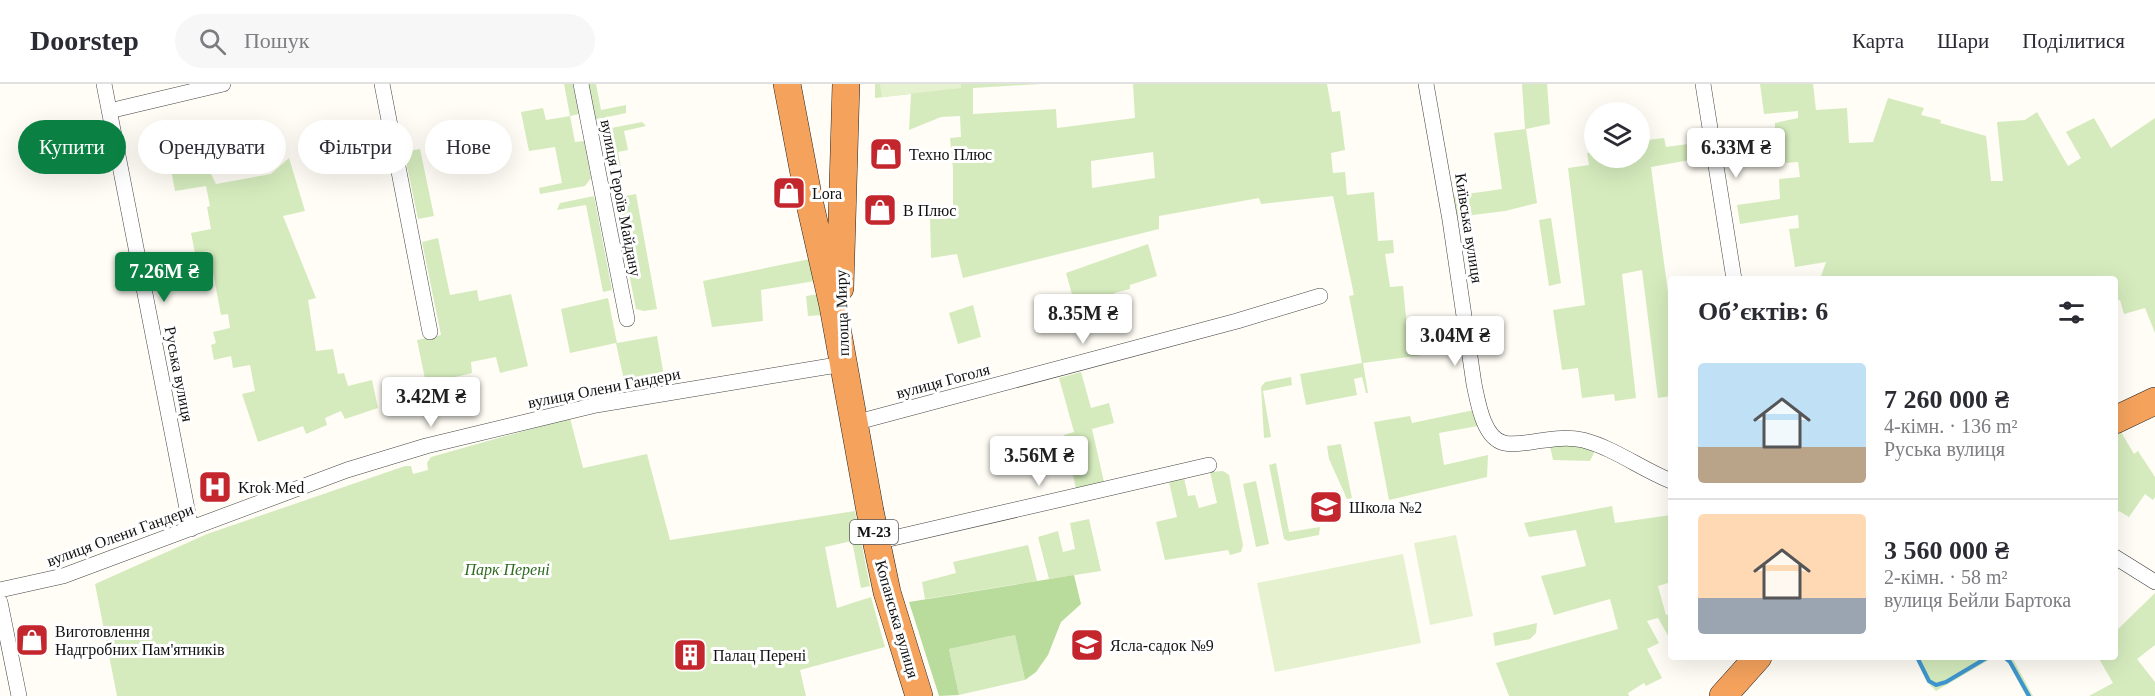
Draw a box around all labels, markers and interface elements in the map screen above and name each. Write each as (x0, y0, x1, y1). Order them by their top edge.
search box (175, 14, 595, 68)
text: Doorstep (30, 25, 139, 56)
icon: search (196, 25, 229, 58)
text: Пошук (244, 28, 309, 53)
text: Карта (1852, 29, 1904, 53)
text: Шари (1937, 29, 1989, 53)
text: Поділитися (2022, 29, 2125, 53)
map controls (1584, 102, 1650, 168)
button: layers (1584, 102, 1650, 168)
street label: вулиця Героїв Майдану (596, 118, 645, 278)
chip: Купити (18, 120, 126, 174)
chip: Орендувати (138, 120, 286, 174)
chip: Фільтри (298, 120, 413, 174)
chip: Нове (425, 120, 512, 174)
pin: 6.33M ₴ (1681, 128, 1791, 179)
shop icon: Техно Плюс (868, 136, 904, 172)
text: 6.33M ₴ (1701, 136, 1771, 158)
place label: Техно Плюс (909, 146, 992, 163)
street label: Київська вулиця (1451, 172, 1486, 285)
shop icon: Lora (771, 175, 807, 211)
place label: Lora (812, 185, 842, 202)
shop icon: В Плюс (862, 192, 898, 228)
place label: В Плюс (903, 202, 956, 219)
pin: 7.26M ₴ (109, 252, 219, 303)
text: 7.26M ₴ (129, 260, 199, 282)
street label: площа Миру (832, 269, 853, 357)
pin: 8.35M ₴ (1028, 294, 1138, 345)
icon: filters (2055, 296, 2088, 329)
text: Об’єктів: 6 (1698, 297, 1828, 326)
text: 8.35M ₴ (1048, 302, 1118, 324)
pin: 3.04M ₴ (1400, 316, 1510, 367)
text: 3.04M ₴ (1420, 324, 1490, 346)
street label: Руська вулиця (160, 325, 197, 424)
street label: вулиця Гоголя (894, 360, 992, 403)
street label: вулиця Олени Гандери (526, 365, 682, 412)
pin: 3.42M ₴ (376, 377, 486, 428)
text: 3.42M ₴ (396, 385, 466, 407)
text: 7 260 000 ₴ (1884, 385, 2009, 414)
icon: home (1746, 387, 1818, 459)
text: 4-кімн. · 136 m² (1884, 415, 2018, 437)
pin: 3.56M ₴ (984, 436, 1094, 487)
text: Руська вулиця (1884, 438, 2005, 460)
text: 3.56M ₴ (1004, 444, 1074, 466)
hospital icon: Krok Med (197, 469, 233, 505)
place label: Krok Med (238, 479, 304, 496)
school or university icon: Школа №2 (1308, 489, 1344, 525)
place label: Школа №2 (1349, 499, 1422, 516)
street label: вулиця Олени Гандери (44, 500, 196, 570)
road number: М-23 (850, 520, 898, 544)
text: 3 560 000 ₴ (1884, 536, 2009, 565)
icon: home (1746, 538, 1818, 610)
street label: Копанська вулиця (871, 558, 922, 681)
park label: Парк Перені (463, 561, 550, 579)
text: 2-кімн. · 58 m² (1884, 566, 2008, 588)
text: вулиця Бейли Бартока (1884, 589, 2071, 611)
shop icon: Виготовлення Надгробних Пам'ятників (14, 622, 50, 658)
place label: Виготовлення Надгробних Пам'ятників (55, 623, 225, 659)
school or university icon: Ясла-садок №9 (1069, 627, 1105, 663)
building icon: Палац Перені (672, 637, 708, 673)
place label: Ясла-садок №9 (1110, 637, 1214, 655)
place label: Палац Перені (713, 647, 807, 665)

